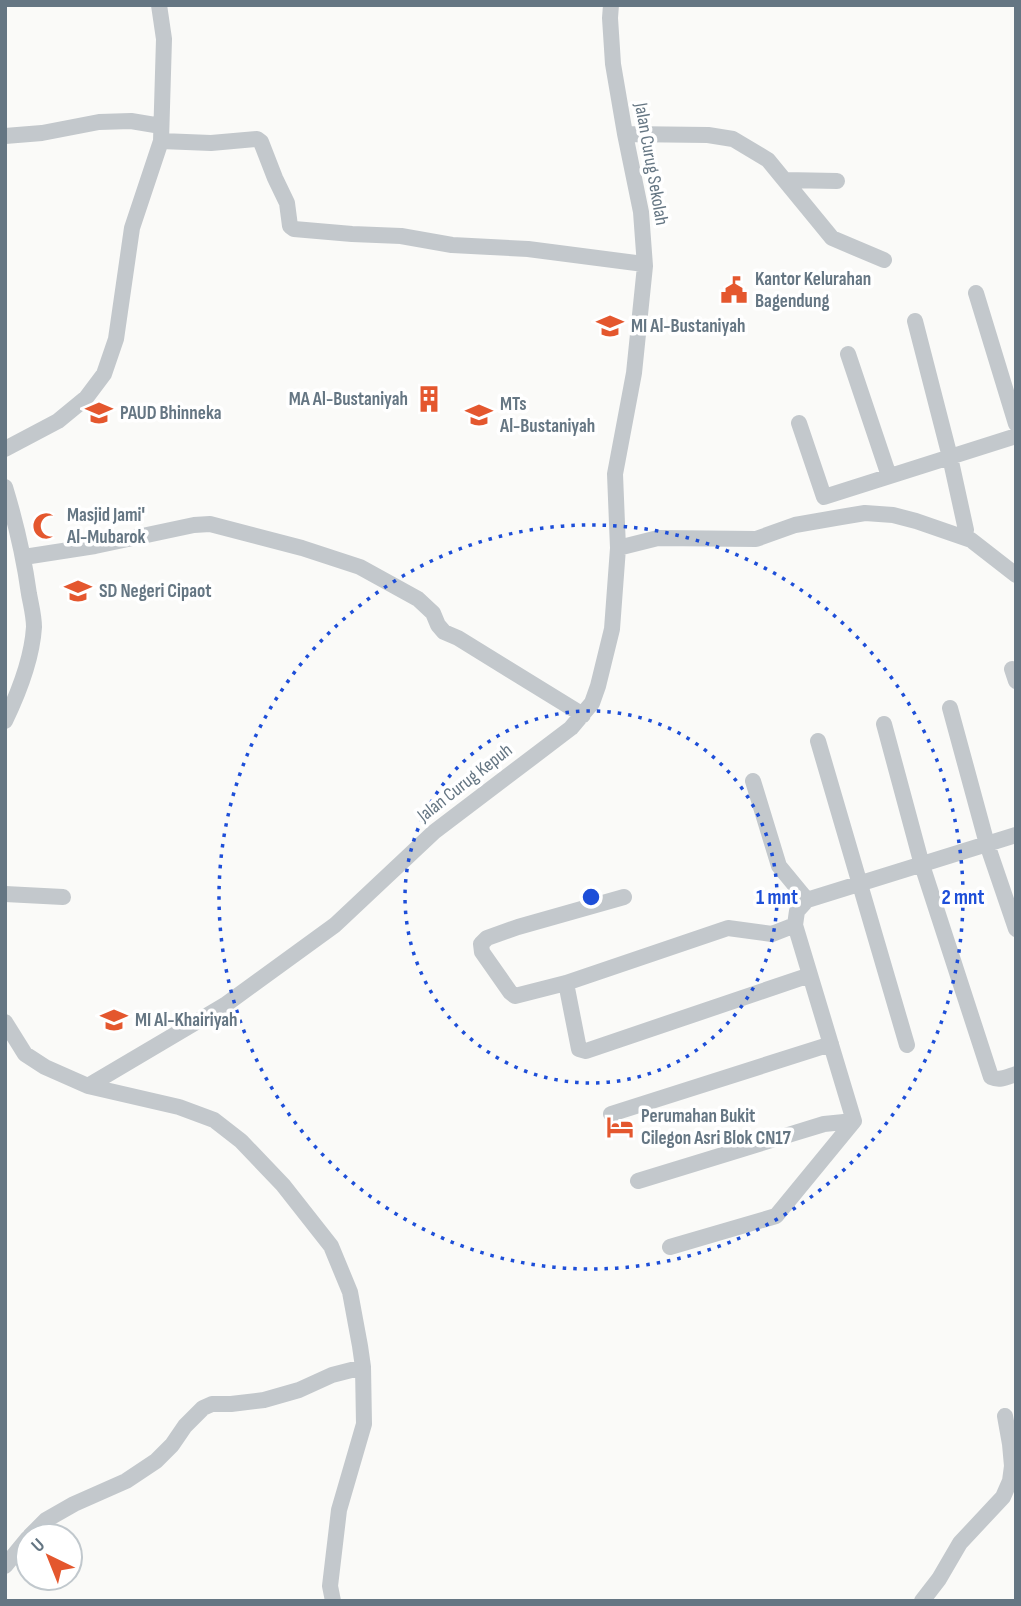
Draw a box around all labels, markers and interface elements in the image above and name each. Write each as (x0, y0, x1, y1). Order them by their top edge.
street label: Jalan Curug Sekolah (629, 100, 673, 227)
place label: Kantor Kelurahan Bagendung (755, 268, 871, 313)
public building icon: Kantor Kelurahan Bagendung (719, 275, 749, 305)
school or university icon: MI Al-Bustaniyah (595, 311, 625, 341)
place label: MI Al-Bustaniyah (631, 315, 745, 338)
building icon: MA Al-Bustaniyah (414, 384, 444, 414)
place label: MA Al-Bustaniyah (289, 388, 408, 411)
place label: MTs Al-Bustaniyah (499, 393, 595, 438)
school or university icon: PAUD Bhinneka (84, 398, 114, 428)
school or university icon: MTs Al-Bustaniyah (464, 400, 494, 430)
place label: PAUD Bhinneka (120, 402, 222, 425)
place label: Masjid Jami' Al-Mubarok (66, 504, 146, 549)
mosque icon: Masjid Jami' Al-Mubarok (31, 511, 61, 541)
school or university icon: SD Negeri Cipaot (63, 576, 93, 606)
place label: SD Negeri Cipaot (99, 580, 211, 603)
street label: Jalan Curug Kepuh (412, 739, 517, 828)
centre of rings (579, 885, 603, 909)
text: 1 mnt (756, 885, 798, 910)
text: 2 mnt (942, 885, 984, 910)
school or university icon: MI Al-Khairiyah (99, 1005, 129, 1035)
place label: MI Al-Khairiyah (135, 1009, 238, 1032)
place label: Perumahan Bukit Cilegon Asri Blok CN17 (641, 1105, 792, 1150)
hotel icon: Perumahan Bukit Cilegon Asri Blok CN17 (605, 1112, 635, 1142)
north arrow (14, 1522, 84, 1592)
text: U (27, 1534, 50, 1557)

